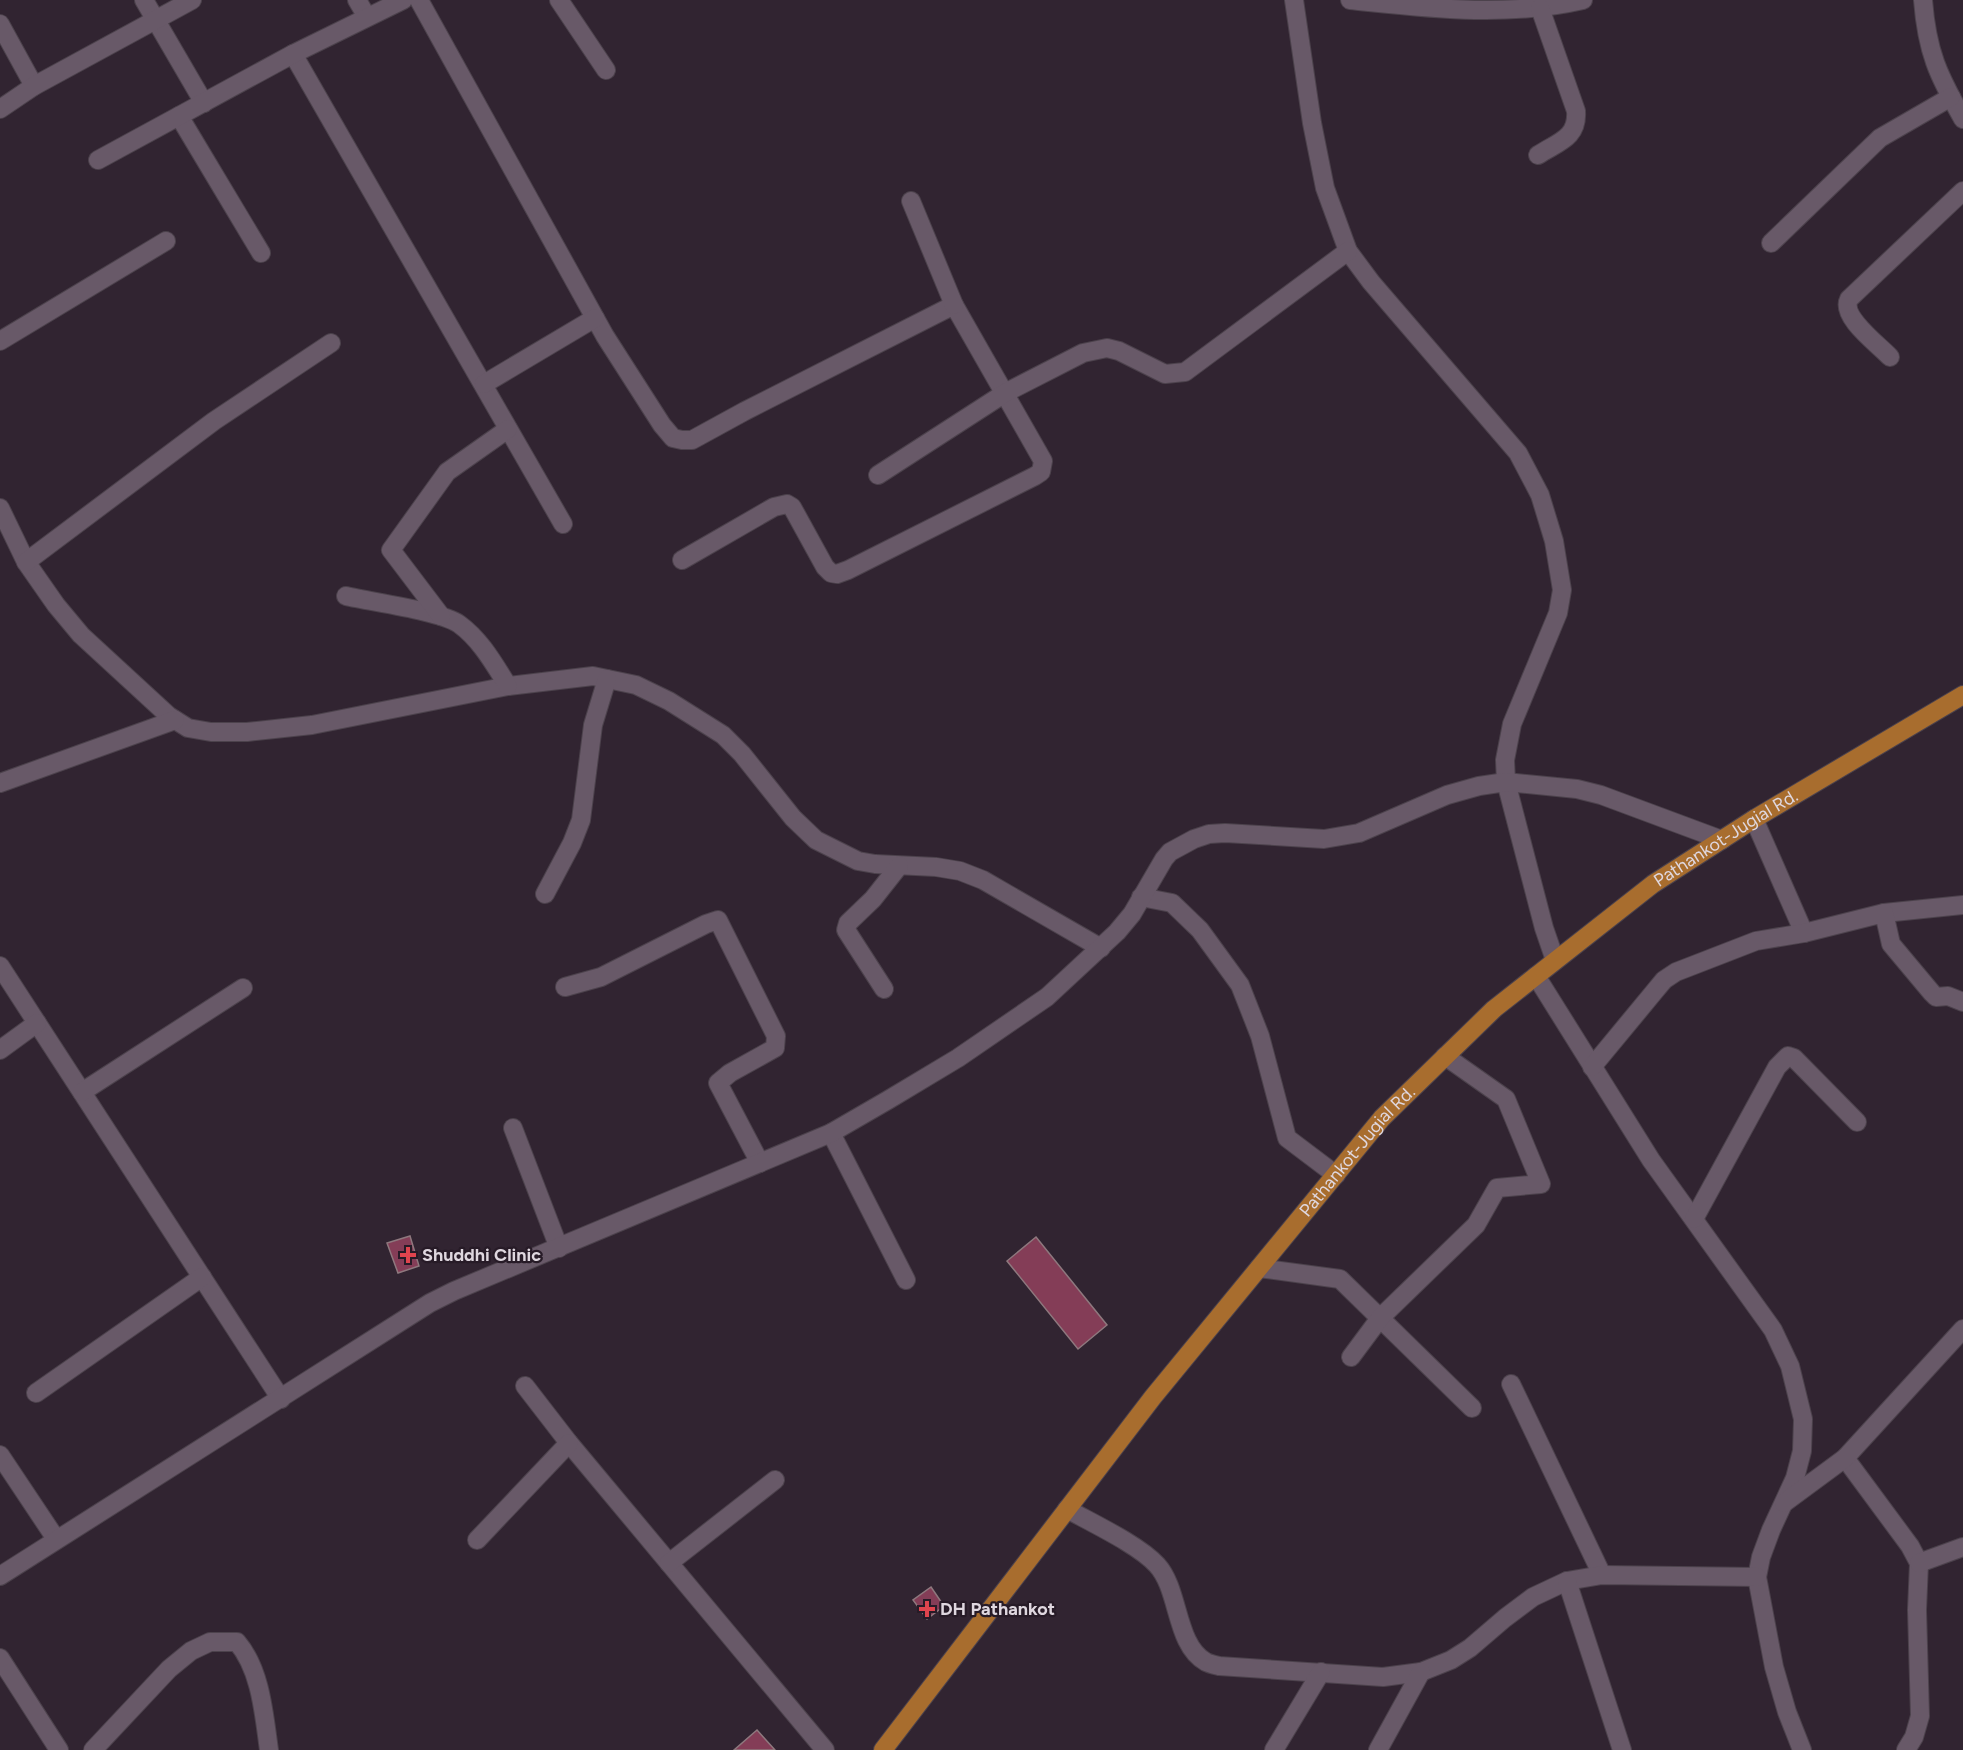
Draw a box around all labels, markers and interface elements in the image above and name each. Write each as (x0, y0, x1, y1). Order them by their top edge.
street label: Pathankot-Jugial Rd. (1650, 785, 1802, 892)
street label: Pathankot-Jugial Rd. (1295, 1081, 1420, 1221)
place label: Shuddhi Clinic (422, 1244, 541, 1266)
marker: Shuddhi Clinic (399, 1246, 417, 1264)
place label: DH Pathankot (940, 1598, 1055, 1620)
marker: DH Pathankot (918, 1600, 936, 1618)

